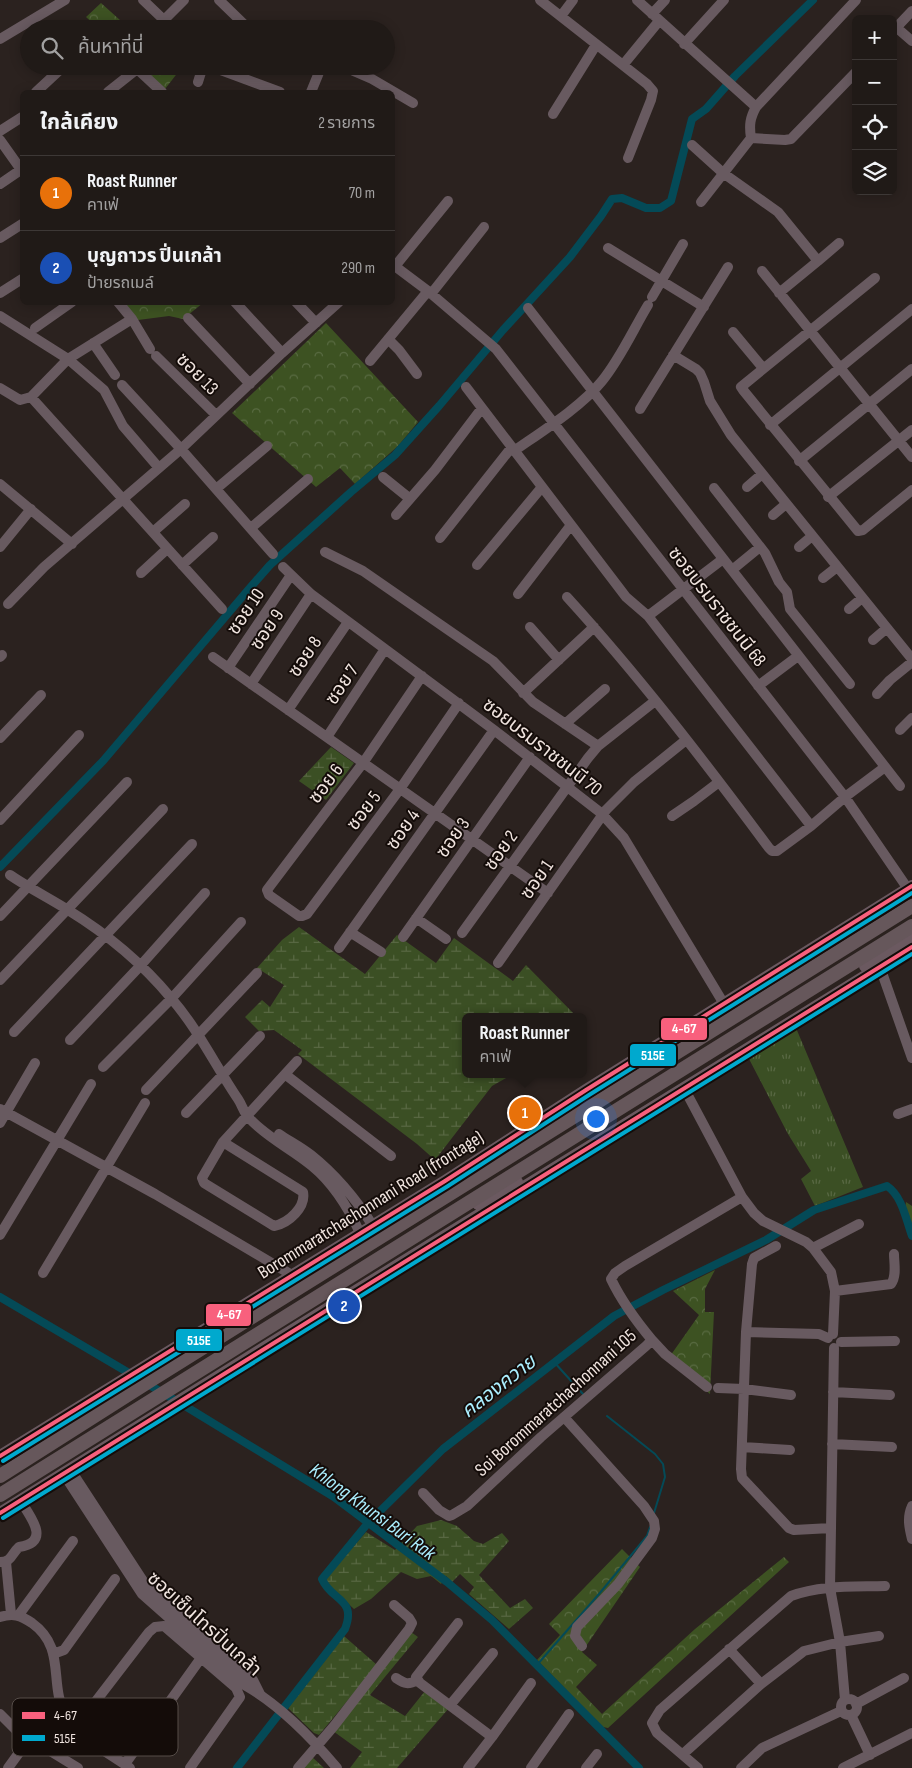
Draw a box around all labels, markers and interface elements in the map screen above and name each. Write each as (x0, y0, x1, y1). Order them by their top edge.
map controls (852, 15, 897, 195)
button: + (852, 15, 897, 60)
search box (20, 20, 395, 75)
icon: search (38, 34, 66, 62)
text: ค้นหาที่นี่ (78, 36, 143, 59)
button: − (852, 60, 897, 105)
button: locate (852, 105, 897, 150)
text: ใกล้เคียง (40, 110, 118, 135)
text: 2 รายการ (318, 114, 375, 133)
button: layers (852, 150, 897, 195)
text: Roast Runner (87, 170, 177, 193)
text: 1 (53, 184, 59, 203)
text: 70 m (349, 184, 375, 203)
text: คาเฟ่ (87, 196, 119, 215)
text: บุญถาวร ปิ่นเกล้า (87, 245, 222, 268)
text: 2 (52, 259, 60, 278)
text: 290 m (341, 259, 375, 278)
text: ป้ายรถเมล์ (87, 274, 154, 293)
street label: ซอย 13 (171, 348, 223, 400)
street label: ซอยบรมราชชนนี 68 (663, 542, 771, 672)
street label: ซอย 10 (222, 584, 270, 639)
street label: ซอย 9 (245, 605, 289, 655)
street label: ซอย 8 (283, 632, 327, 682)
street label: ซอย 7 (321, 660, 364, 709)
street label: ซอยบรมราชชนนี 70 (478, 693, 606, 801)
street label: ซอย 6 (304, 759, 349, 808)
street label: ซอย 5 (342, 787, 386, 835)
street label: ซอย 4 (381, 805, 425, 854)
street label: ซอย 3 (431, 813, 475, 862)
street label: ซอย 2 (479, 826, 523, 875)
street label: ซอย 1 (516, 856, 559, 904)
popup (462, 1013, 587, 1078)
line badge: 4-67 (660, 1017, 708, 1041)
text: 4-67 (672, 1020, 697, 1037)
text: Roast Runner (479, 1022, 570, 1045)
line badge: 515E (629, 1043, 677, 1067)
text: 515E (641, 1047, 665, 1064)
text: คาเฟ่ (479, 1048, 511, 1067)
pin: 1 (509, 1094, 541, 1132)
your location (583, 1106, 609, 1132)
street label: Borommaratchachonnani Road (frontage) (254, 1126, 488, 1284)
pin: 2 (328, 1287, 360, 1325)
line badge: 4-67 (205, 1303, 252, 1327)
text: 4-67 (217, 1306, 242, 1323)
street label: Soi Borommaratchachonnani 105 (470, 1324, 642, 1482)
line badge: 515E (175, 1328, 223, 1352)
text: 515E (187, 1332, 211, 1349)
water label: คลองควาย (457, 1349, 542, 1423)
water label: Khlong Khunsi Buri Rak (305, 1458, 441, 1566)
street label: ซอยเซ็นโทรปิ่นเกล้า (142, 1565, 267, 1681)
legend (12, 1698, 178, 1756)
text: 4-67 (54, 1707, 77, 1724)
text: 515E (54, 1730, 76, 1747)

